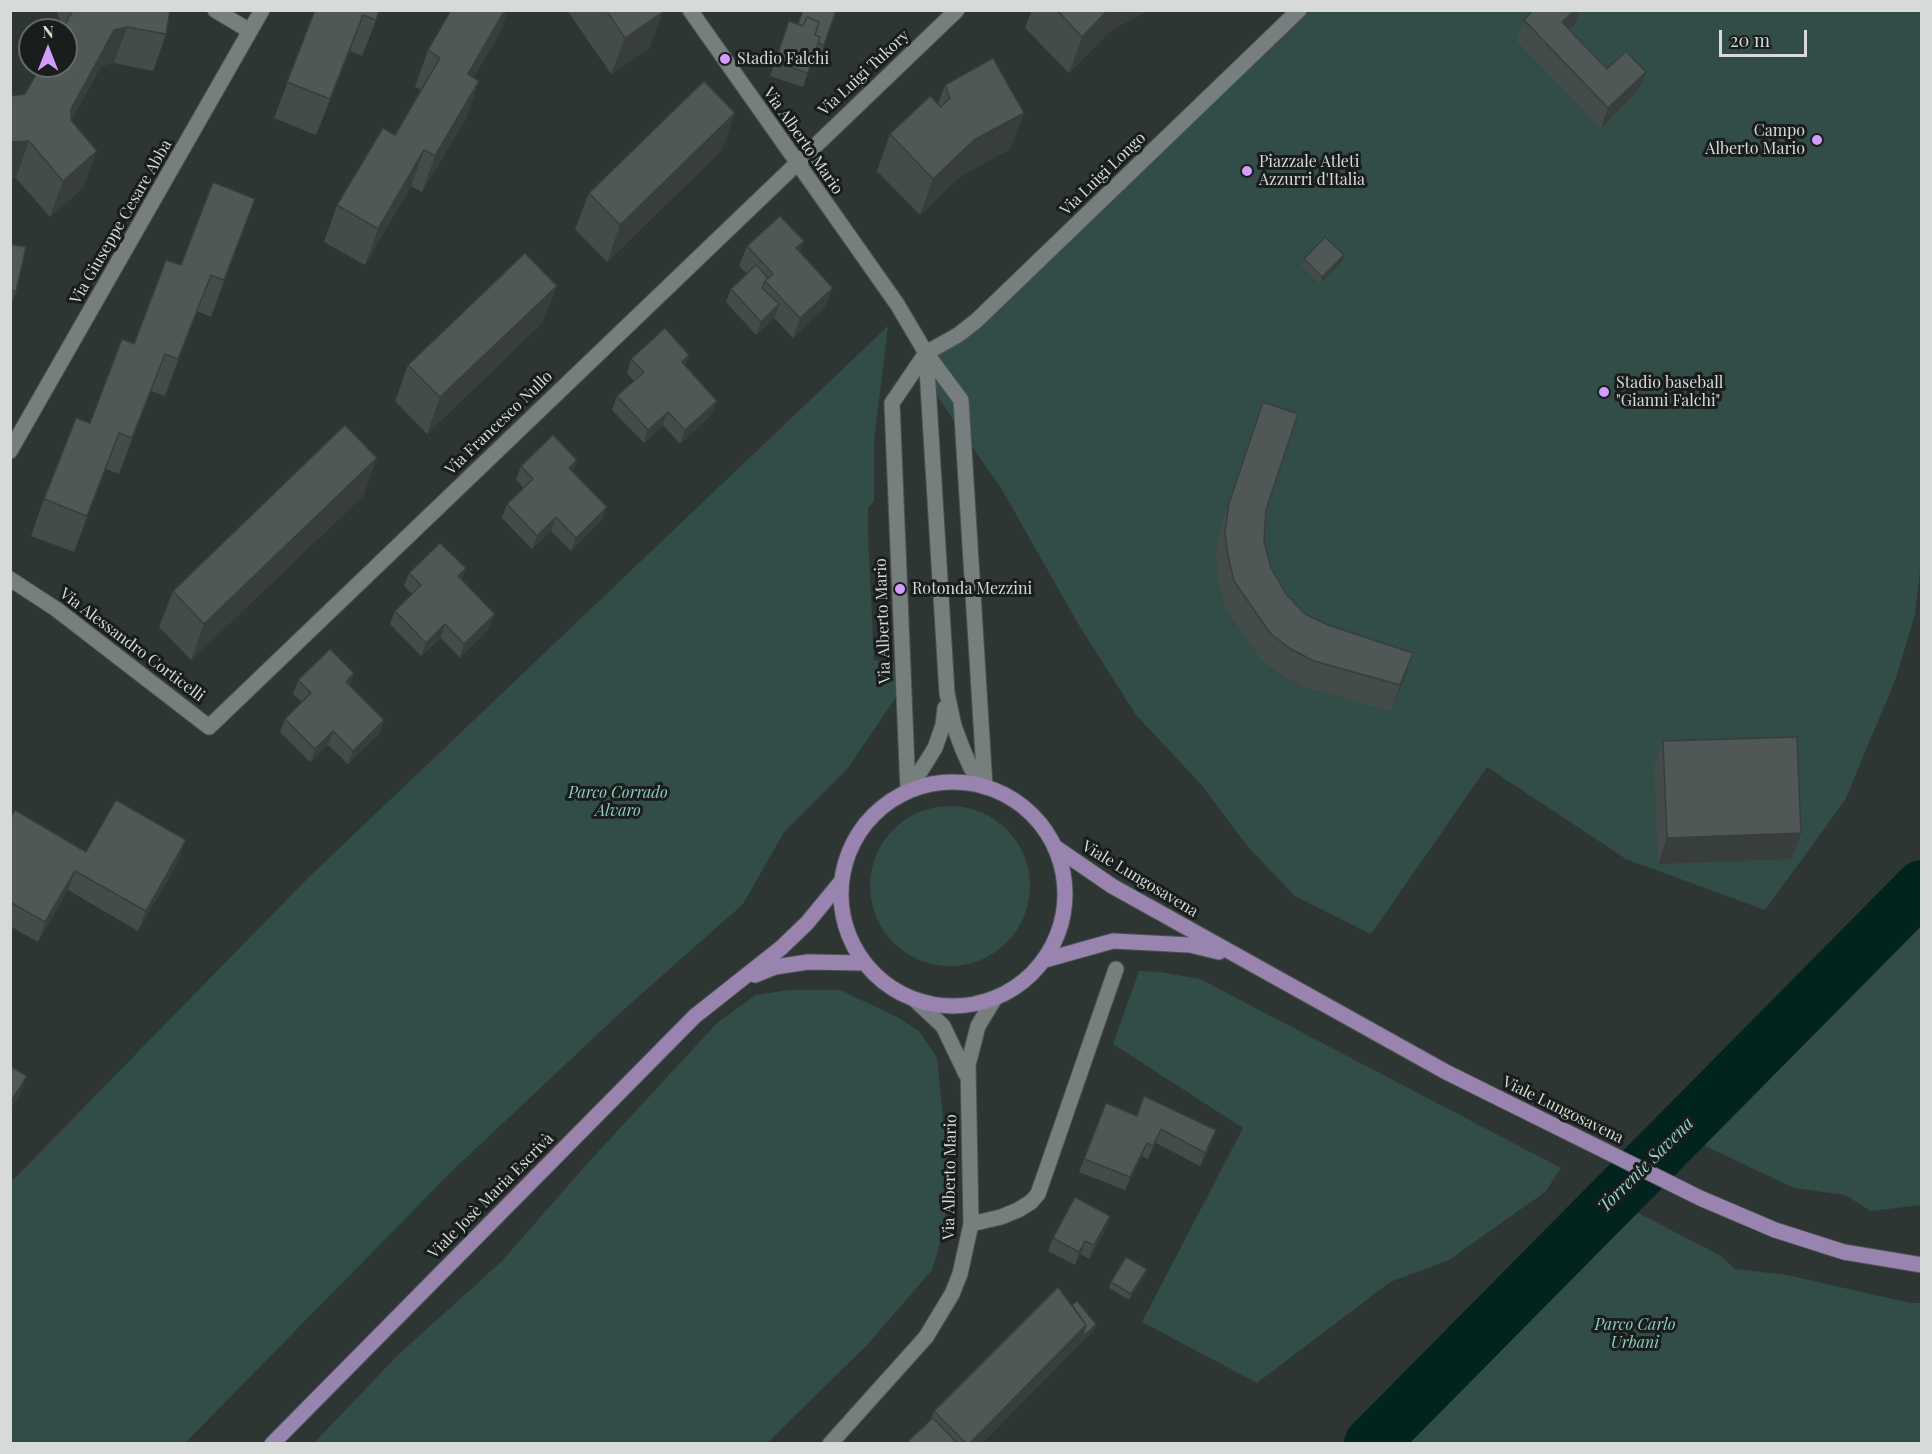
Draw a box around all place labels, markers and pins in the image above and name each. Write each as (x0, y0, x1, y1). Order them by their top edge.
place label: Stadio Falchi (737, 49, 829, 69)
marker: Stadio Falchi (718, 52, 732, 66)
place label: Campo Alberto Mario (1705, 121, 1805, 159)
marker: Campo Alberto Mario (1810, 133, 1824, 147)
place label: Piazzale Atleti Azzurri d'Italia (1259, 152, 1365, 190)
marker: Piazzale Atleti Azzurri d'Italia (1240, 164, 1254, 178)
place label: Stadio baseball "Gianni Falchi" (1616, 373, 1723, 411)
marker: Stadio baseball "Gianni Falchi" (1597, 385, 1611, 399)
place label: Rotonda Mezzini (912, 579, 1032, 599)
marker: Rotonda Mezzini (893, 582, 907, 596)

